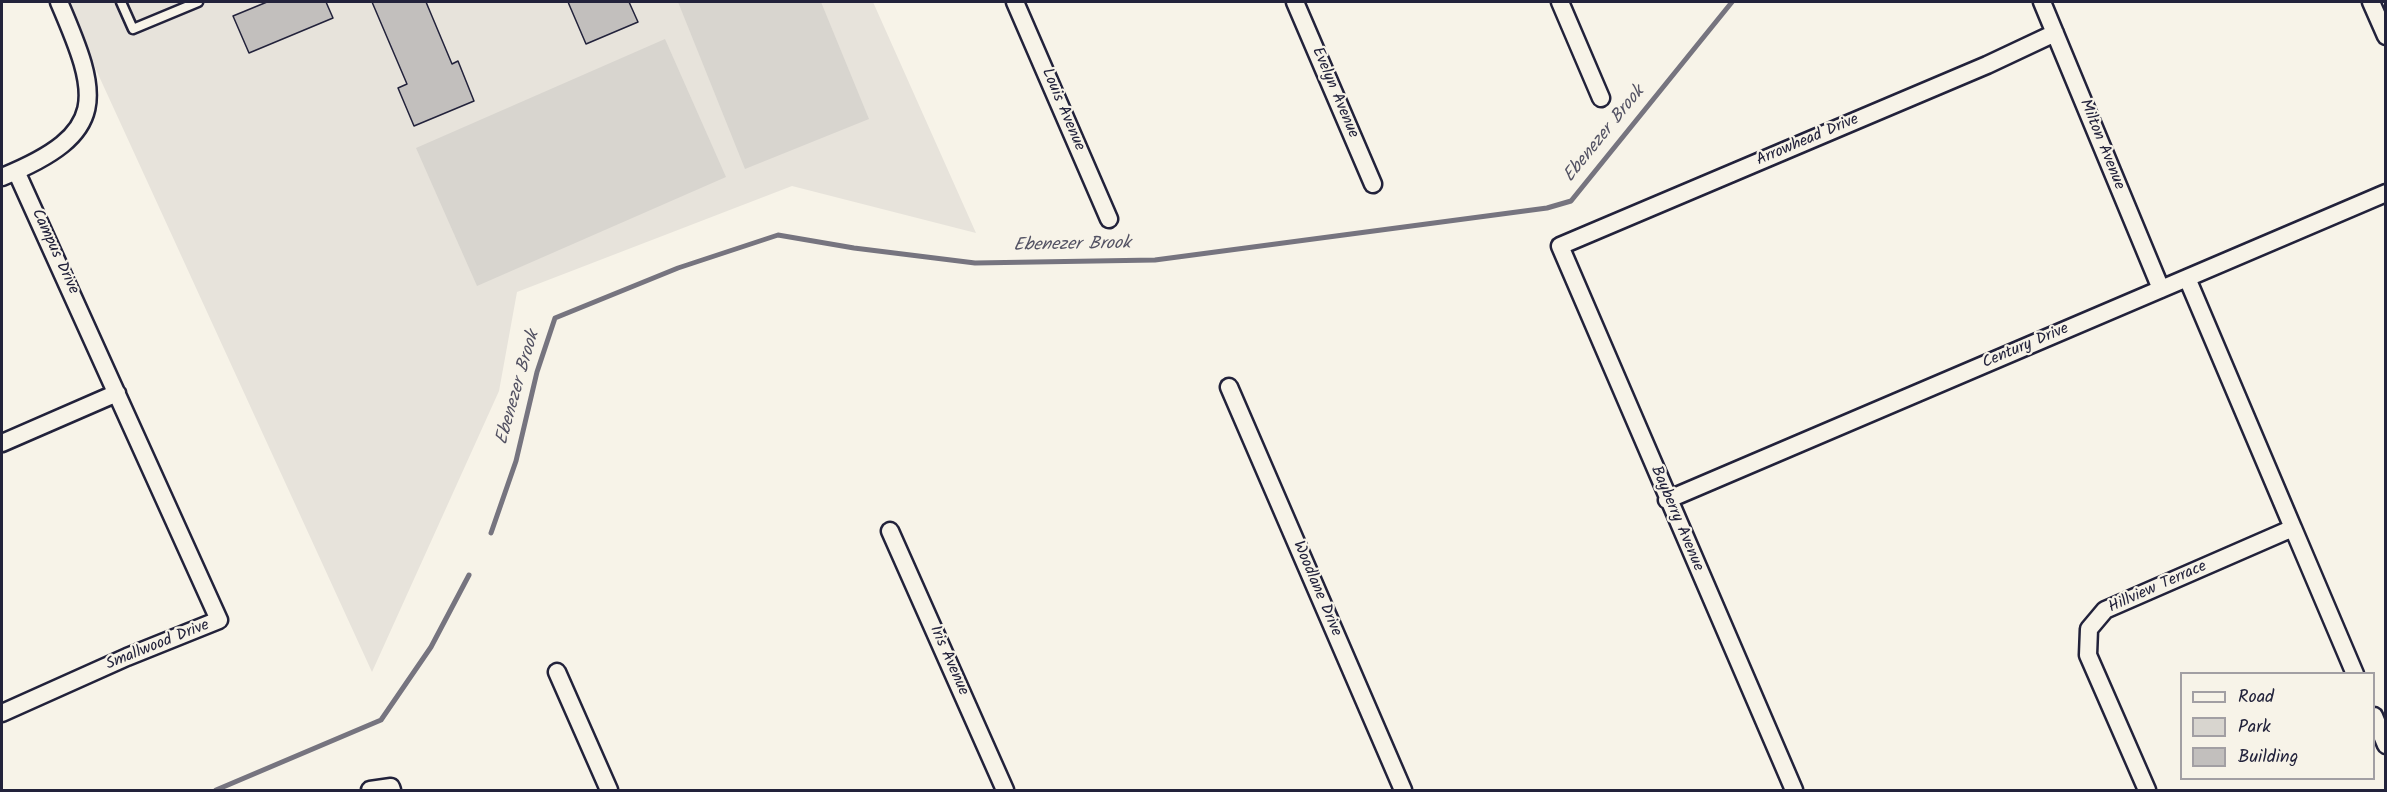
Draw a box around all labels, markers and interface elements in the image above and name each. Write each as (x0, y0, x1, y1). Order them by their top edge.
street label: Evelyn Avenue (1306, 45, 1362, 141)
street label: Louis Avenue (1036, 66, 1088, 154)
water label: Ebenezer Brook (1560, 83, 1650, 187)
street label: Milton Avenue (2074, 97, 2128, 193)
street label: Arrowhead Drive (1754, 111, 1862, 171)
street label: Campus Drive (26, 206, 82, 298)
water label: Ebenezer Brook (1013, 234, 1131, 258)
street label: Century Drive (1980, 320, 2072, 374)
water label: Ebenezer Brook (492, 329, 546, 447)
street label: Bayberry Avenue (1645, 464, 1707, 574)
street label: Woodlane Drive (1287, 538, 1345, 640)
street label: Hillview Terrace (2106, 558, 2210, 618)
street label: Smallwood Drive (104, 617, 212, 675)
street label: Iris Avenue (924, 623, 972, 699)
legend (2180, 672, 2375, 780)
text: Road (2238, 683, 2274, 712)
text: Park (2238, 713, 2271, 742)
text: Building (2238, 743, 2298, 772)

